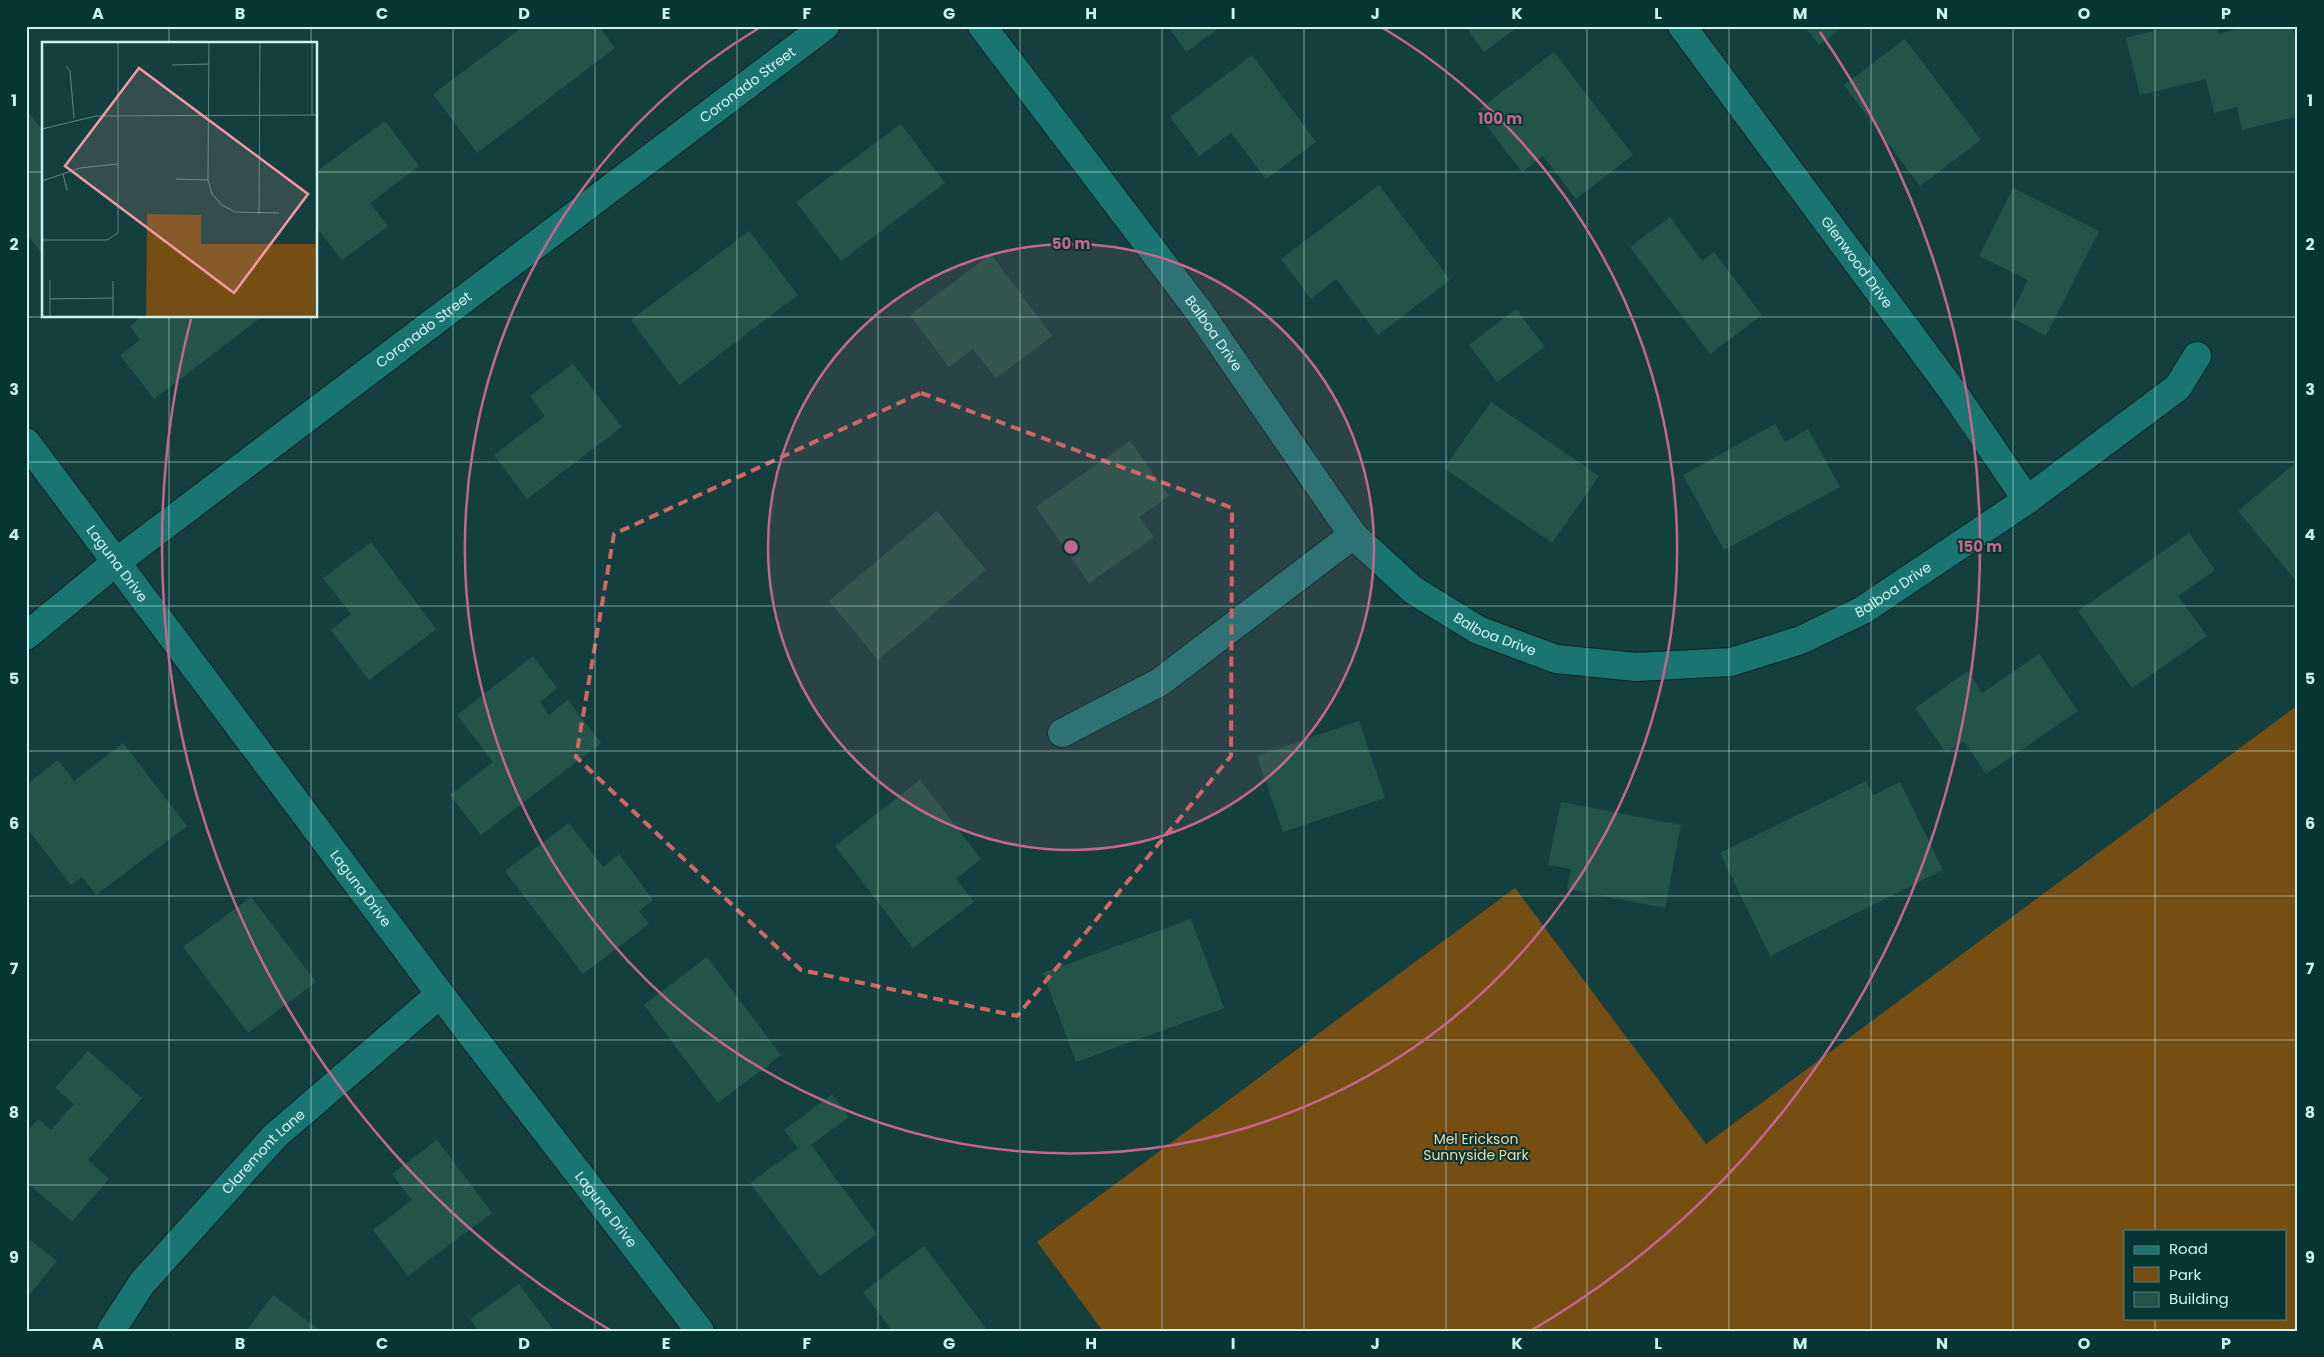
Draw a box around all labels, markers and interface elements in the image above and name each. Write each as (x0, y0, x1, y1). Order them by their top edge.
text: A (92, 2, 104, 25)
text: B (235, 2, 245, 25)
text: C (376, 2, 388, 25)
text: D (518, 2, 530, 25)
text: E (662, 2, 670, 25)
text: F (803, 2, 812, 25)
text: G (943, 2, 955, 25)
text: H (1085, 2, 1097, 25)
text: I (1231, 2, 1235, 25)
text: J (1370, 2, 1380, 25)
text: K (1511, 2, 1523, 25)
text: L (1654, 2, 1662, 25)
text: M (1793, 2, 1807, 25)
text: N (1936, 2, 1948, 25)
text: O (2078, 2, 2091, 25)
text: P (2221, 2, 2231, 25)
inset map (42, 42, 318, 318)
street label: Coronado Street (695, 42, 800, 128)
text: 1 (11, 89, 17, 112)
text: 1 (2307, 89, 2313, 112)
text: 100 m (1478, 108, 1522, 129)
street label: Glenwood Drive (1816, 212, 1898, 313)
text: 2 (9, 233, 19, 256)
text: 50 m (1052, 233, 1090, 254)
text: 2 (2305, 233, 2315, 256)
street label: Coronado Street (371, 287, 476, 372)
street label: Balboa Drive (1180, 291, 1247, 376)
text: 3 (9, 378, 19, 401)
text: 3 (2305, 378, 2315, 401)
street label: Laguna Drive (82, 521, 153, 606)
text: 4 (9, 523, 20, 546)
text: 4 (2305, 523, 2316, 546)
text: 150 m (1958, 536, 2002, 557)
centre of rings (1062, 538, 1080, 556)
street label: Balboa Drive (1852, 557, 1936, 622)
street label: Balboa Drive (1450, 607, 1539, 661)
text: 5 (9, 667, 19, 690)
text: 5 (2305, 667, 2315, 690)
text: 6 (9, 812, 19, 835)
text: 6 (2305, 812, 2315, 835)
street label: Laguna Drive (325, 846, 396, 931)
text: 7 (10, 957, 19, 980)
text: 7 (2306, 957, 2315, 980)
text: 8 (9, 1101, 19, 1124)
text: 8 (2305, 1101, 2315, 1124)
street label: Claremont Lane (217, 1104, 310, 1199)
park label: Mel Erickson Sunnyside Park (1423, 1129, 1530, 1165)
street label: Laguna Drive (570, 1167, 642, 1252)
legend (2124, 1230, 2286, 1320)
text: Road (2169, 1238, 2208, 1259)
text: 9 (9, 1246, 19, 1269)
text: 9 (2305, 1246, 2315, 1269)
text: Park (2169, 1264, 2201, 1285)
text: Building (2169, 1288, 2229, 1309)
text: A (92, 1332, 104, 1355)
text: B (235, 1332, 245, 1355)
text: C (376, 1332, 388, 1355)
text: D (518, 1332, 530, 1355)
text: E (662, 1332, 670, 1355)
text: F (803, 1332, 812, 1355)
text: G (943, 1332, 955, 1355)
text: H (1085, 1332, 1097, 1355)
text: I (1231, 1332, 1235, 1355)
text: J (1370, 1332, 1380, 1355)
text: K (1511, 1332, 1523, 1355)
text: L (1654, 1332, 1662, 1355)
text: M (1793, 1332, 1807, 1355)
text: N (1936, 1332, 1948, 1355)
text: O (2078, 1332, 2091, 1355)
text: P (2221, 1332, 2231, 1355)

